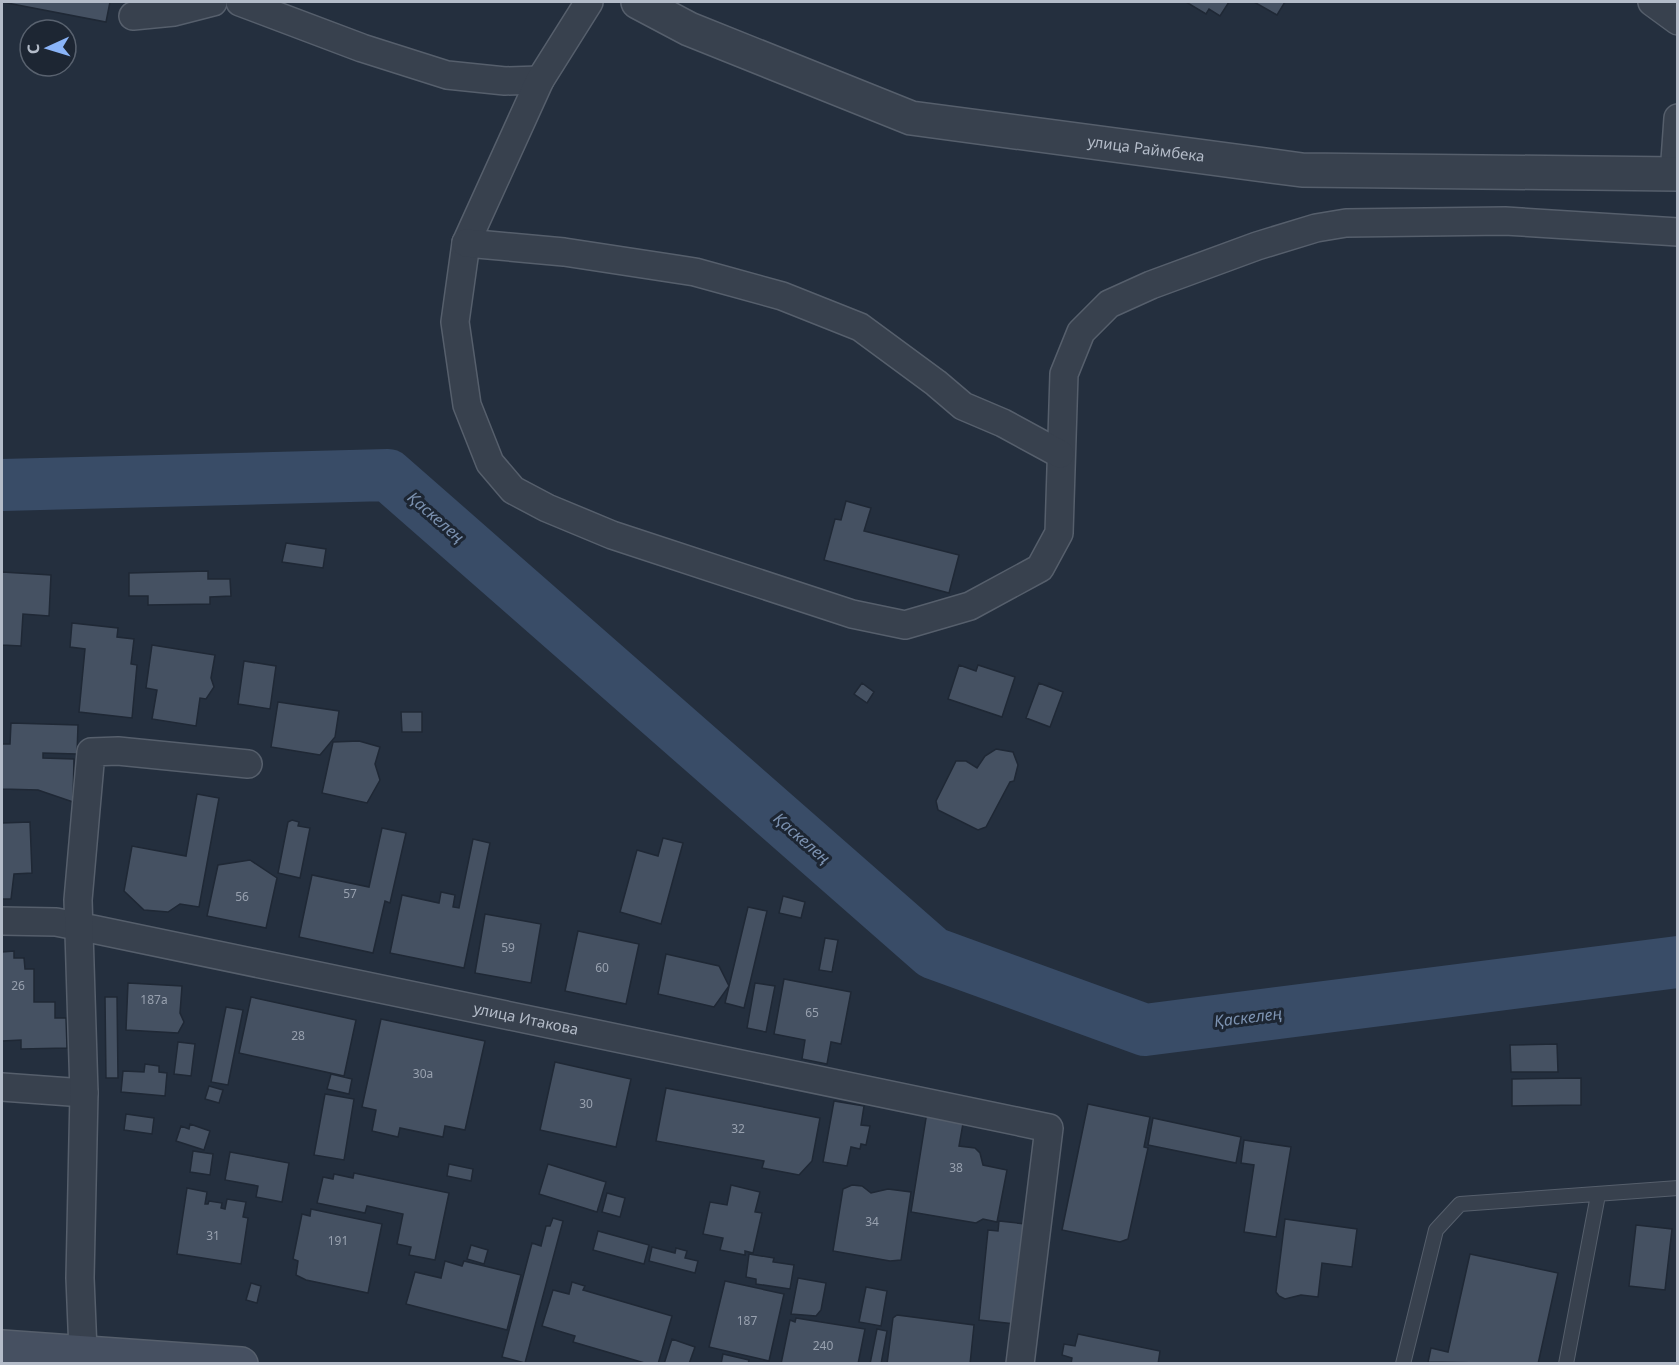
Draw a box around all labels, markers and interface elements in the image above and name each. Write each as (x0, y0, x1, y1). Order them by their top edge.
north arrow (18, 18, 78, 78)
text: С (22, 43, 44, 55)
street label: улица Раймбека (1087, 131, 1206, 166)
water label: Қаскелең (403, 486, 469, 548)
water label: Қаскелең (769, 807, 835, 869)
house number: 57 (343, 885, 357, 902)
house number: 56 (235, 888, 249, 905)
house number: 59 (501, 939, 515, 956)
house number: 60 (595, 959, 609, 976)
house number: 26 (11, 977, 25, 994)
house number: 187а (140, 991, 168, 1008)
street label: улица Итакова (472, 998, 580, 1039)
water label: Қаскелең (1213, 1002, 1284, 1032)
house number: 65 (805, 1004, 819, 1021)
house number: 28 (291, 1027, 305, 1044)
house number: 30а (413, 1065, 433, 1082)
house number: 30 (579, 1095, 593, 1112)
house number: 32 (731, 1120, 745, 1137)
house number: 38 (949, 1159, 963, 1176)
house number: 34 (865, 1213, 879, 1230)
house number: 31 (206, 1227, 220, 1244)
house number: 191 (328, 1232, 348, 1249)
house number: 187 (737, 1312, 757, 1329)
house number: 240 (813, 1337, 833, 1354)

